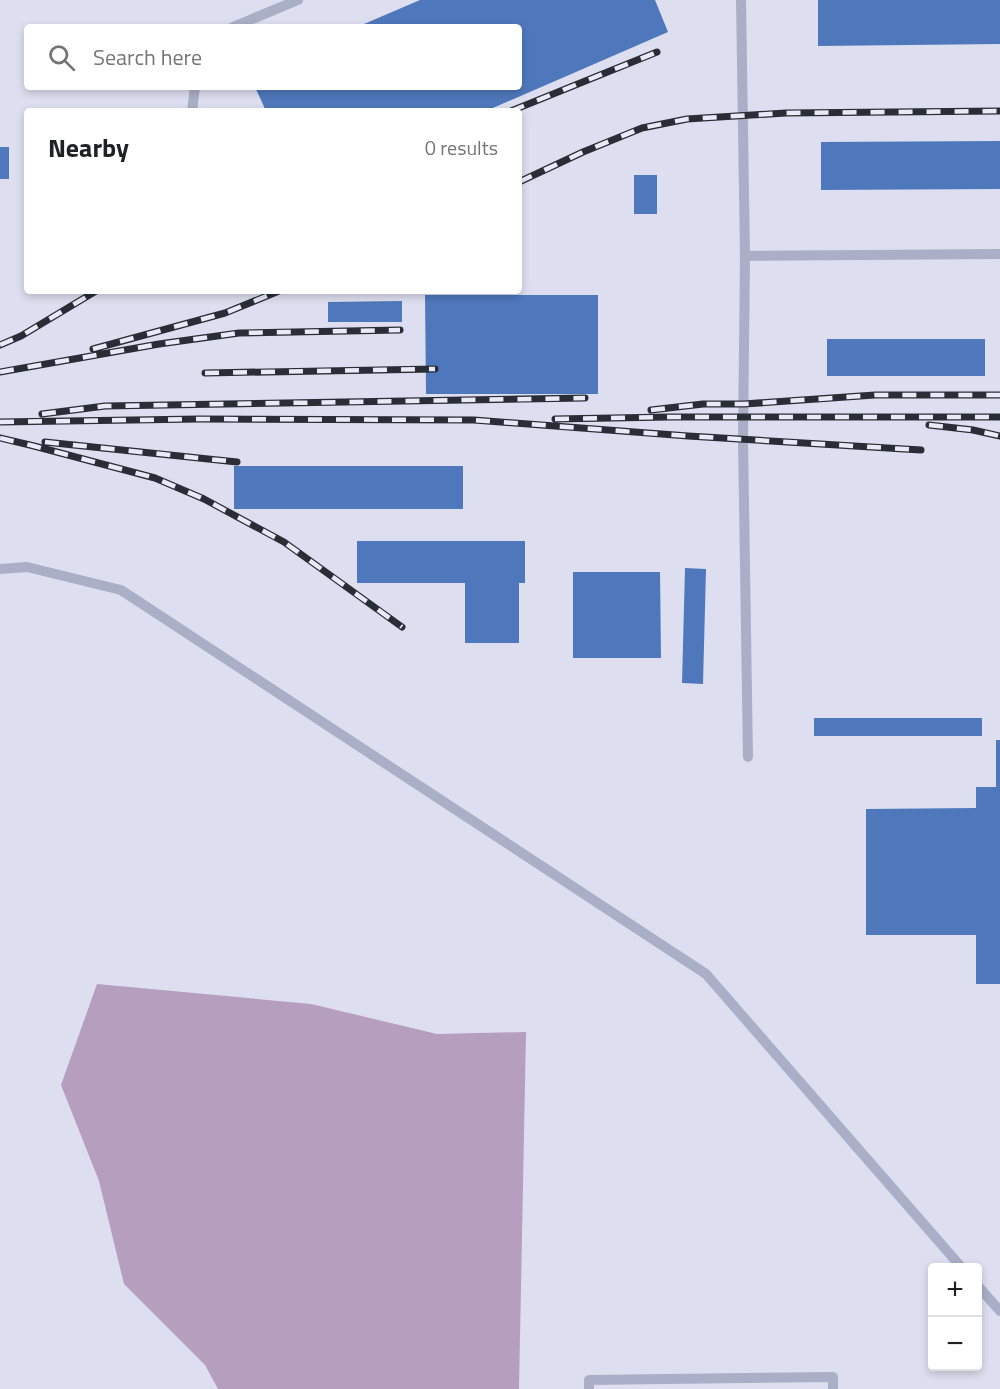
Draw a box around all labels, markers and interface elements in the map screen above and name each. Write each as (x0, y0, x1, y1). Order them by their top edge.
search box (24, 24, 522, 90)
text: Search here (93, 40, 202, 74)
icon: search (45, 41, 78, 74)
text: Nearby (48, 128, 129, 167)
text: 0 results (425, 132, 498, 163)
map controls (928, 1263, 982, 1371)
button: + (928, 1263, 982, 1317)
button: − (928, 1317, 982, 1371)

